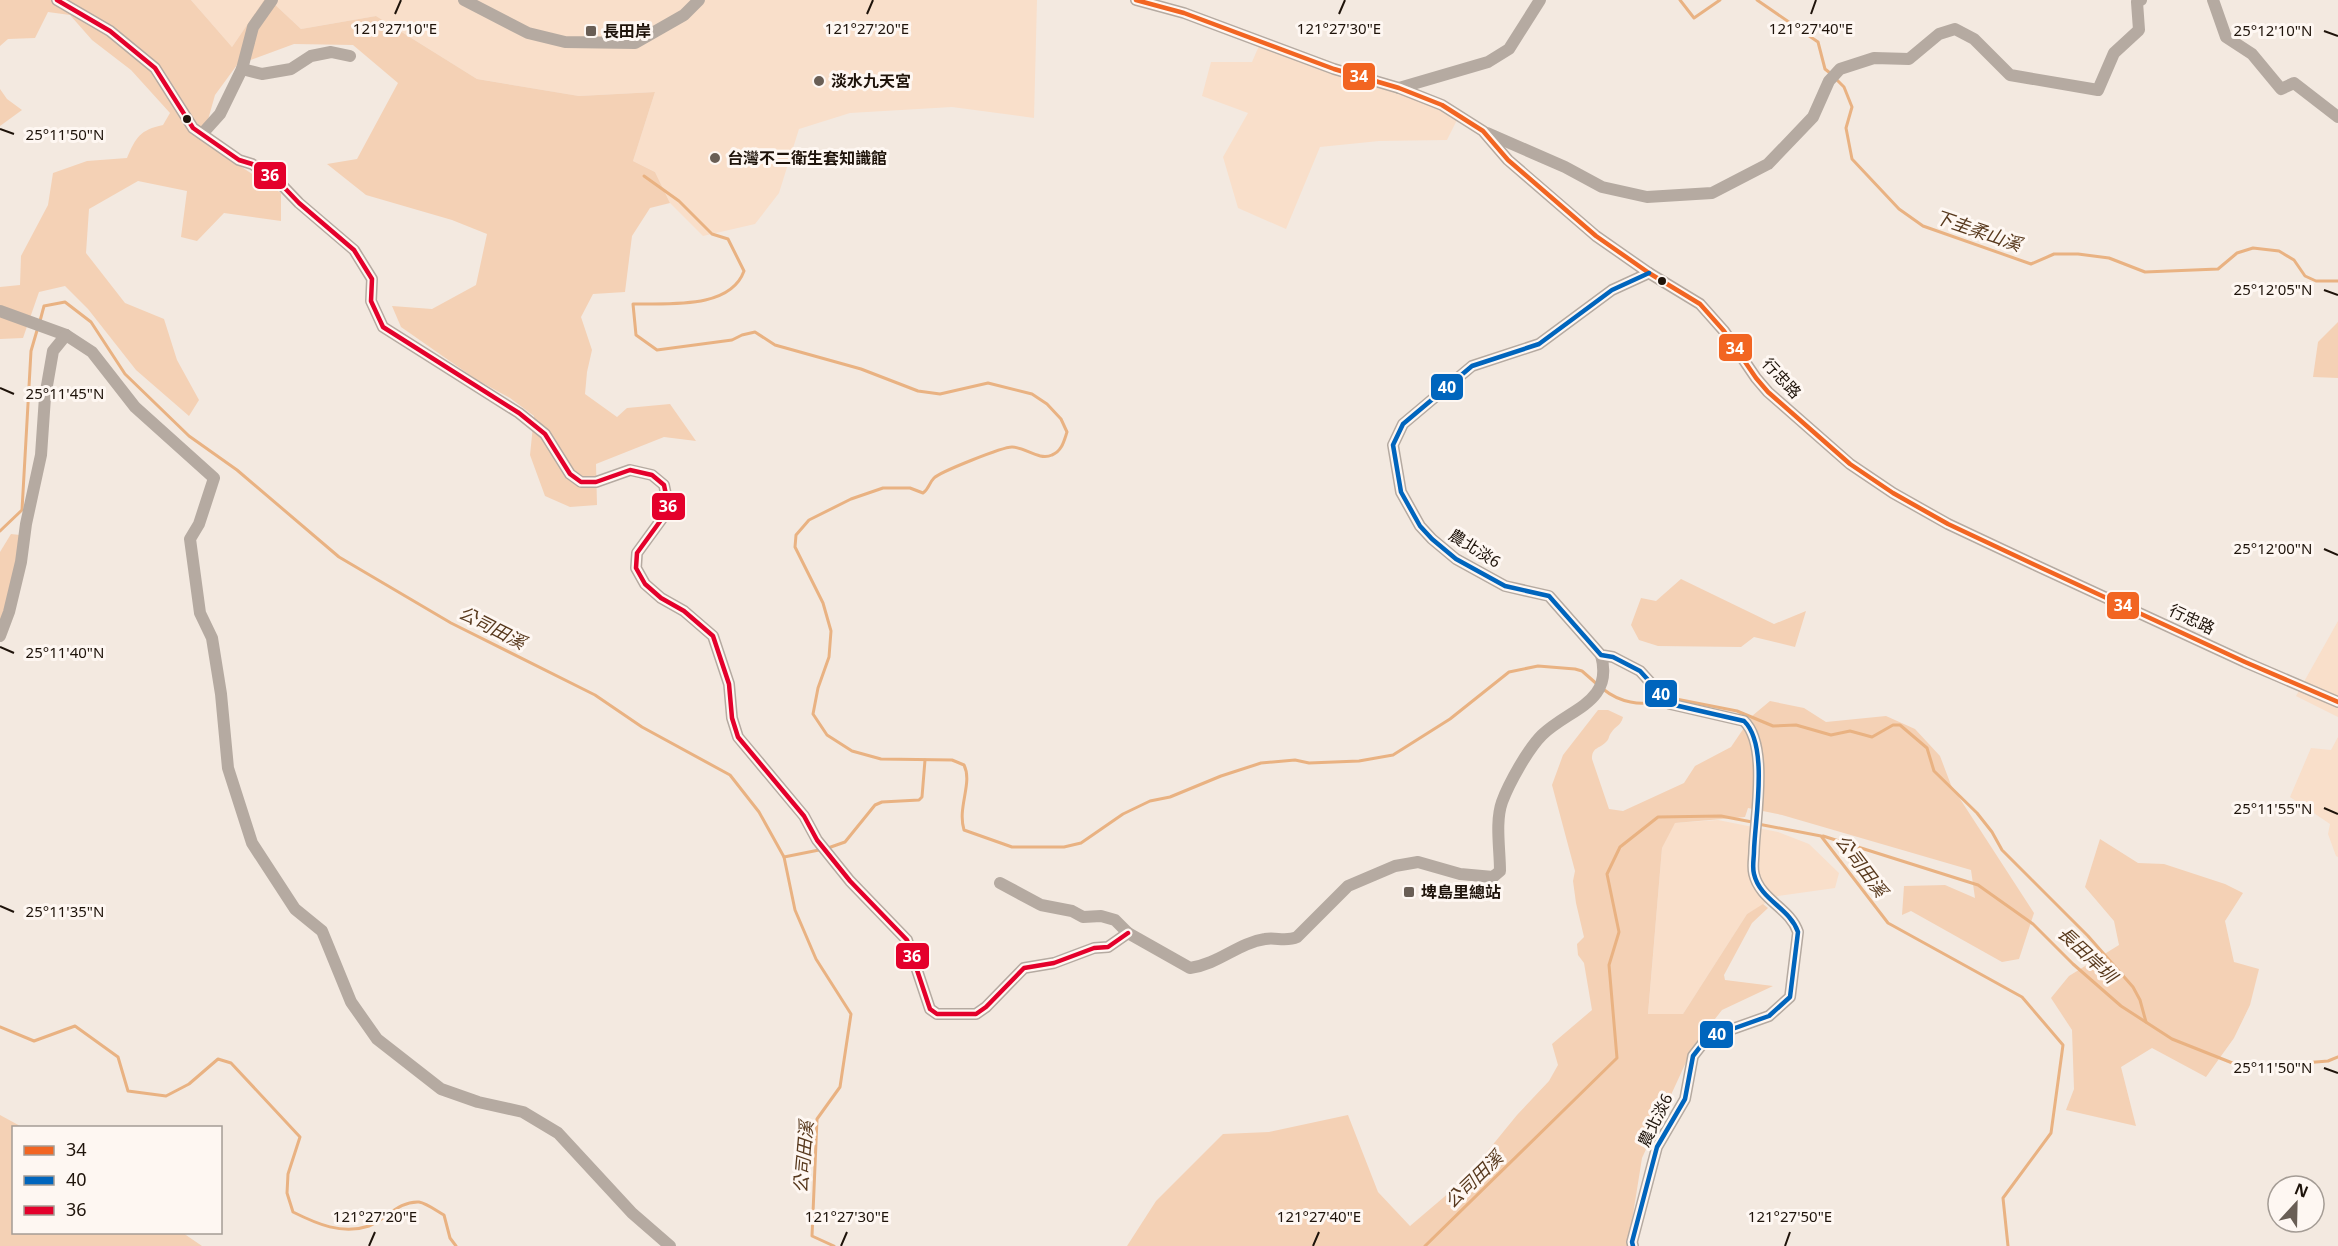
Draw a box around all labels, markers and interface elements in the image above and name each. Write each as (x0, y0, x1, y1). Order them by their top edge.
text: 121°27'10"E (353, 18, 437, 38)
text: 121°27'20"E (825, 18, 909, 38)
text: 121°27'30"E (1297, 18, 1381, 38)
text: 121°27'40"E (1769, 18, 1853, 38)
place label: 長田岸 (603, 20, 651, 42)
text: 25°12'10"N (2234, 20, 2312, 40)
marker: 長田岸 (584, 24, 598, 38)
line badge: 34 (1342, 62, 1376, 91)
text: 34 (1350, 65, 1368, 87)
place label: 淡水九天宮 (831, 70, 911, 92)
marker: 淡水九天宮 (812, 74, 826, 88)
unlabelled marker (181, 113, 193, 125)
text: 25°11'50"N (26, 124, 104, 144)
place label: 台灣不二衛生套知識館 (727, 147, 887, 169)
marker: 台灣不二衛生套知識館 (708, 151, 722, 165)
line badge: 36 (253, 161, 287, 190)
text: 36 (261, 164, 279, 186)
water label: 下圭柔山溪 (1932, 204, 2028, 257)
unlabelled marker (1656, 275, 1668, 287)
text: 25°12'05"N (2234, 279, 2312, 299)
line badge: 34 (1718, 333, 1753, 362)
text: 34 (1726, 337, 1744, 359)
street label: 行忠路 (1758, 353, 1806, 403)
line badge: 40 (1430, 373, 1464, 401)
text: 40 (1438, 376, 1456, 398)
text: 25°11'45"N (26, 383, 104, 403)
line badge: 36 (651, 492, 686, 521)
text: 36 (659, 495, 677, 517)
street label: 農北淡6 (1445, 524, 1505, 572)
text: 25°12'00"N (2234, 538, 2312, 558)
line badge: 34 (2106, 591, 2140, 620)
text: 34 (2114, 594, 2132, 616)
street label: 行忠路 (2166, 599, 2218, 639)
water label: 公司田溪 (455, 600, 533, 656)
text: 25°11'40"N (26, 642, 104, 662)
line badge: 40 (1644, 679, 1678, 708)
text: 40 (1652, 683, 1670, 705)
text: 25°11'55"N (2234, 798, 2312, 818)
water label: 公司田溪 (1831, 829, 1895, 904)
place label: 埤島里總站 (1421, 881, 1501, 903)
marker: 埤島里總站 (1402, 885, 1416, 899)
text: 25°11'35"N (26, 901, 104, 921)
water label: 長田岸圳 (2053, 921, 2124, 990)
line badge: 36 (895, 942, 930, 970)
text: 36 (903, 945, 921, 967)
line badge: 40 (1699, 1020, 1734, 1049)
text: 40 (1708, 1023, 1726, 1045)
text: 25°11'50"N (2234, 1057, 2312, 1077)
street label: 農北淡6 (1633, 1089, 1677, 1151)
water label: 公司田溪 (788, 1117, 818, 1194)
legend (12, 1126, 222, 1234)
text: 34 (66, 1137, 87, 1161)
water label: 公司田溪 (1439, 1144, 1510, 1213)
text: 40 (66, 1167, 87, 1191)
north arrow (2266, 1174, 2326, 1234)
text: N (2291, 1177, 2312, 1203)
text: 36 (66, 1197, 87, 1221)
text: 121°27'20"E (333, 1206, 417, 1226)
text: 121°27'30"E (805, 1206, 889, 1226)
text: 121°27'40"E (1277, 1206, 1361, 1226)
text: 121°27'50"E (1748, 1206, 1832, 1226)

